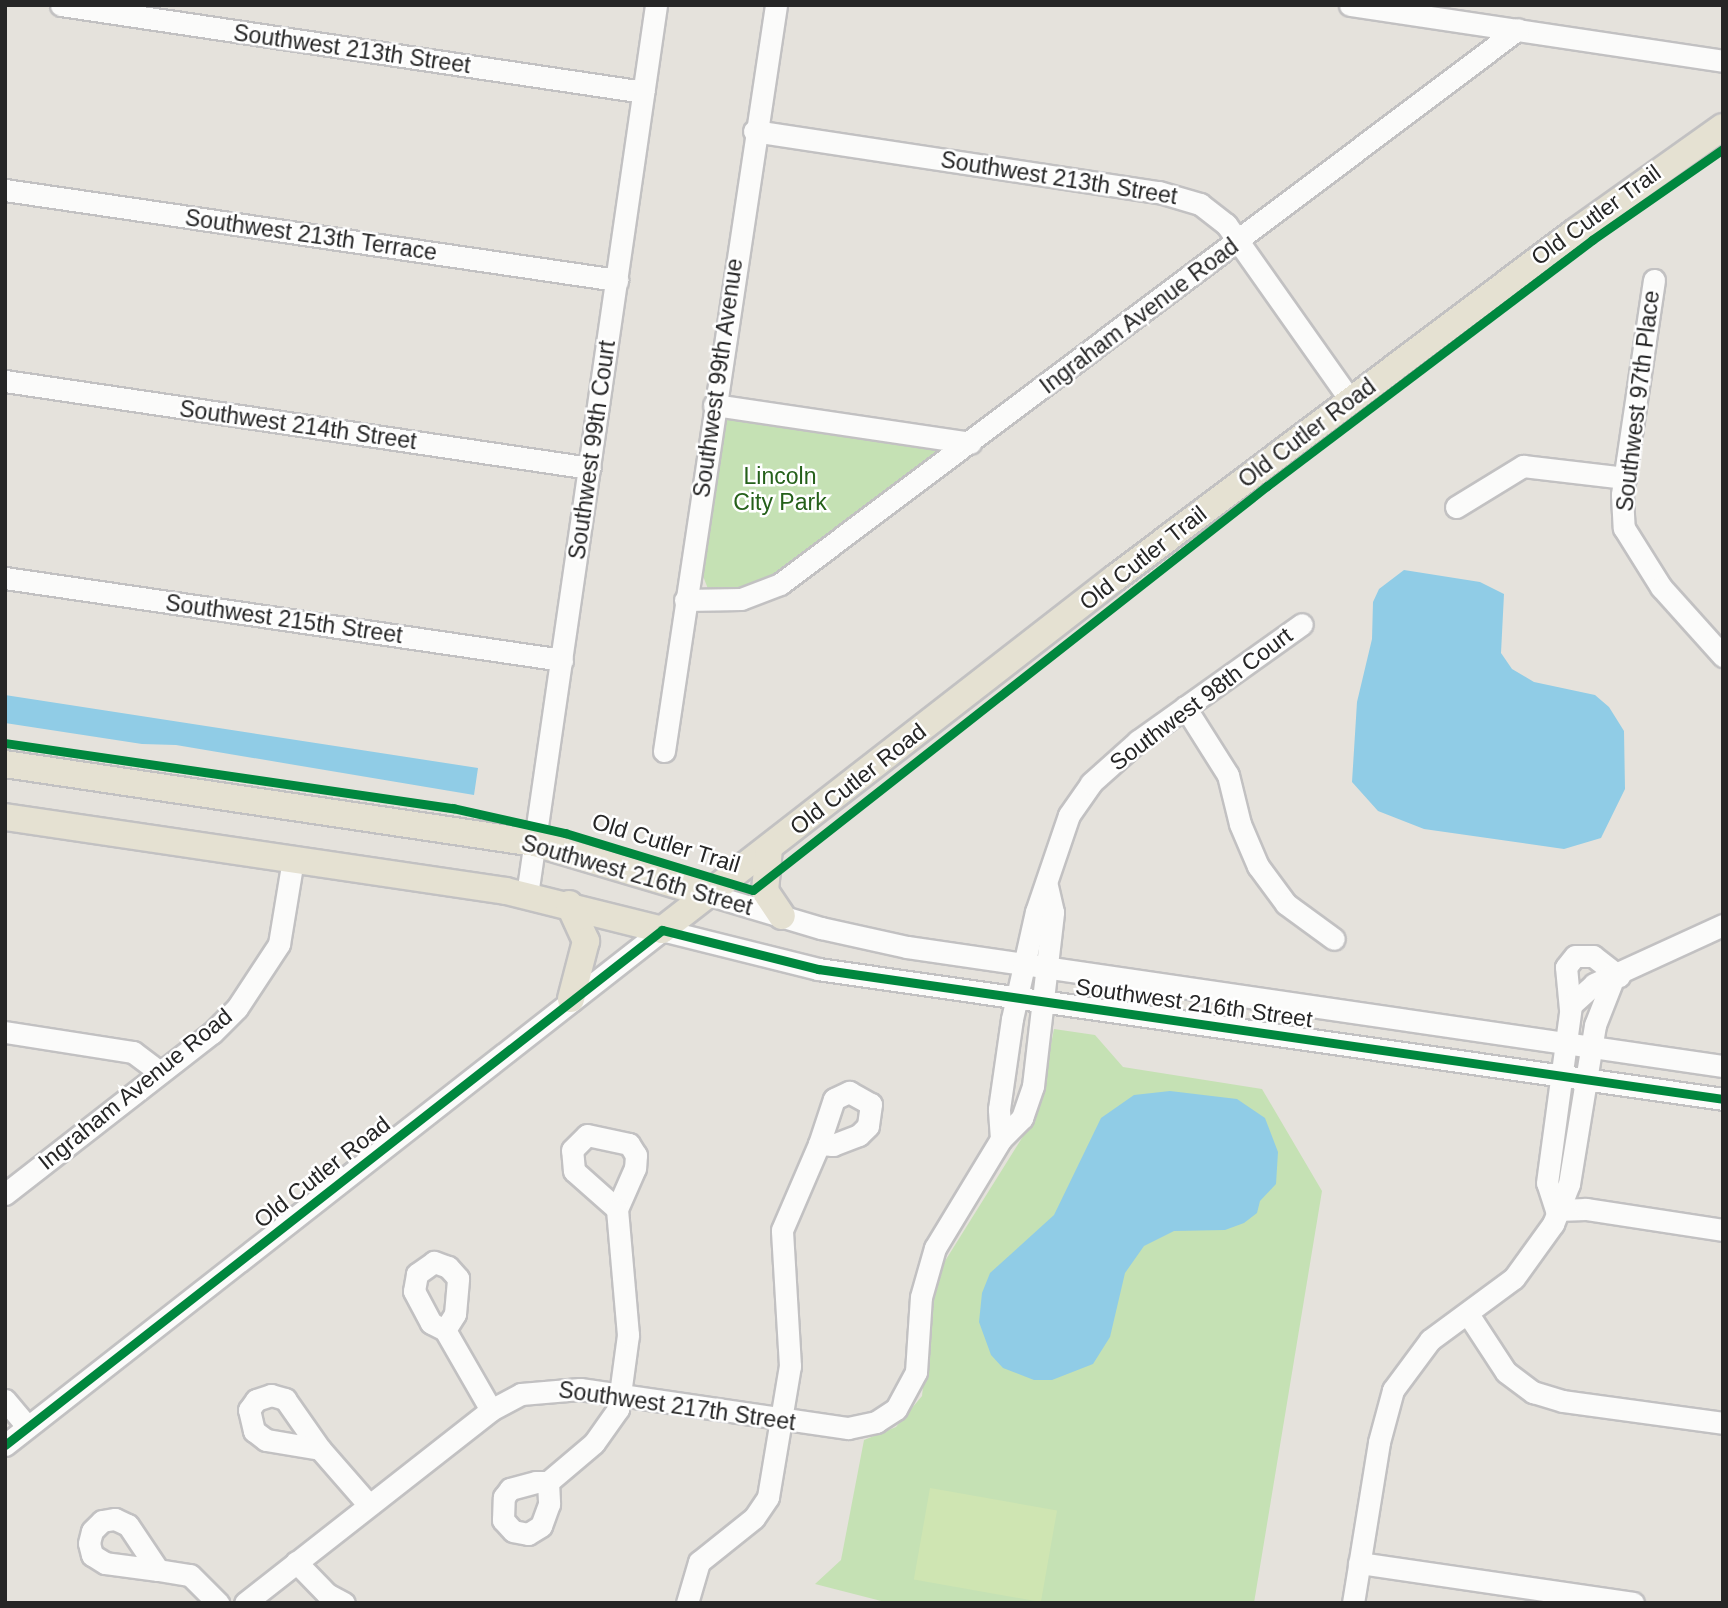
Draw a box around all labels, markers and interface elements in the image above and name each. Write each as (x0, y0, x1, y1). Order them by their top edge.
street label: Southwest 213th Street (232, 19, 472, 79)
street label: Southwest 213th Street (939, 146, 1179, 210)
street label: Old Cutler Trail (1526, 159, 1666, 271)
street label: Southwest 213th Terrace (183, 204, 439, 266)
street label: Ingraham Avenue Road (1034, 232, 1244, 400)
street label: Southwest 99th Avenue (687, 256, 749, 500)
street label: Southwest 97th Place (1611, 289, 1665, 513)
street label: Southwest 99th Court (563, 339, 621, 561)
street label: Old Cutler Road (1233, 372, 1381, 494)
street label: Southwest 214th Street (178, 395, 418, 455)
park label: Lincoln City Park (733, 462, 827, 516)
street label: Old Cutler Trail (1074, 500, 1212, 616)
street label: Southwest 215th Street (164, 589, 404, 649)
street label: Southwest 98th Court (1104, 621, 1298, 777)
street label: Old Cutler Road (785, 717, 931, 841)
street label: Old Cutler Trail (588, 807, 744, 879)
street label: Southwest 216th Street (518, 829, 756, 921)
street label: Southwest 216th Street (1074, 973, 1314, 1033)
street label: Ingraham Avenue Road (32, 1002, 238, 1176)
street label: Old Cutler Road (249, 1110, 395, 1234)
street label: Southwest 217th Street (557, 1376, 797, 1436)

